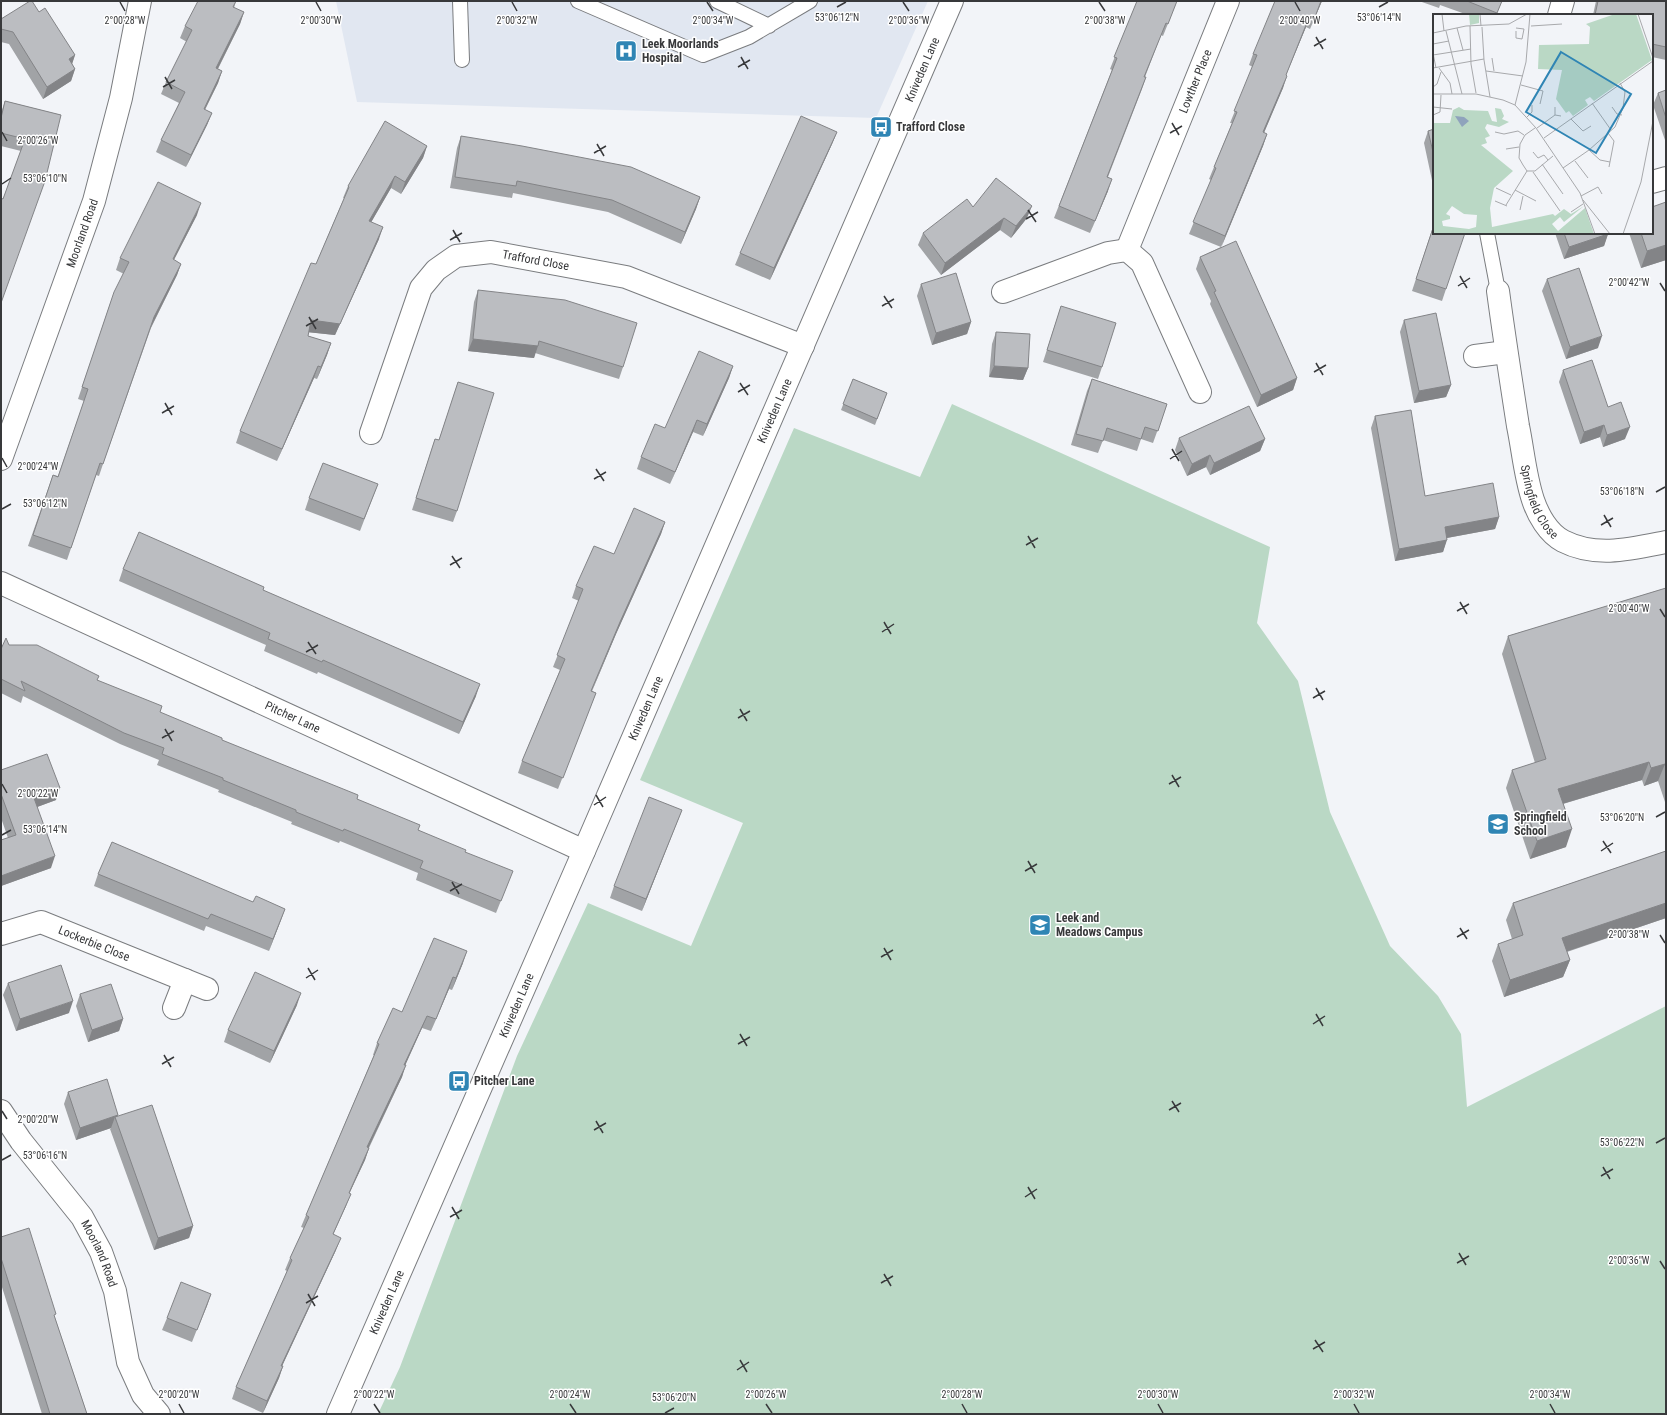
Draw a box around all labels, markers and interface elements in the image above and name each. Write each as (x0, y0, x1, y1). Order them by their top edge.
text: 53°06'12"N (815, 12, 859, 23)
text: 53°06'14"N (1357, 12, 1401, 23)
inset map (1433, 14, 1653, 234)
text: 2°00'28"W (105, 15, 146, 26)
text: 2°00'30"W (301, 15, 342, 26)
text: 2°00'32"W (497, 15, 538, 26)
text: 2°00'34"W (693, 15, 734, 26)
text: 2°00'36"W (889, 15, 930, 26)
text: 2°00'38"W (1085, 15, 1126, 26)
text: 2°00'40"W (1280, 15, 1321, 26)
street label: Kniveden Lane (902, 35, 943, 104)
place label: Leek Moorlands Hospital (642, 37, 719, 65)
hospital icon: Leek Moorlands Hospital (613, 38, 639, 64)
street label: Lowther Place (1176, 47, 1215, 115)
bus stop icon: Trafford Close (868, 114, 894, 140)
place label: Trafford Close (896, 120, 965, 134)
text: 2°00'26"W (18, 135, 59, 146)
text: 53°06'10"N (23, 173, 67, 184)
street label: Moorland Road (64, 197, 101, 269)
street label: Trafford Close (501, 247, 571, 273)
text: 2°00'42"W (1609, 277, 1650, 288)
street label: Kniveden Lane (754, 376, 795, 445)
text: 2°00'24"W (18, 461, 59, 472)
street label: Springfield Close (1518, 464, 1561, 542)
text: 53°06'18"N (1600, 486, 1644, 497)
text: 53°06'12"N (23, 498, 67, 509)
text: 2°00'40"W (1609, 603, 1650, 614)
street label: Kniveden Lane (626, 674, 666, 743)
street label: Pitcher Lane (263, 698, 323, 736)
text: 2°00'22"W (18, 788, 59, 799)
place label: Springfield School (1514, 810, 1567, 838)
school or university icon: Springfield School (1485, 811, 1511, 837)
text: 53°06'20"N (1600, 812, 1644, 823)
text: 53°06'14"N (23, 824, 67, 835)
place label: Leek and Meadows Campus (1056, 911, 1143, 939)
school or university icon: Leek and Meadows Campus (1027, 912, 1053, 938)
street label: Lockerbie Close (56, 923, 132, 964)
text: 2°00'38"W (1609, 929, 1650, 940)
street label: Kniveden Lane (496, 971, 537, 1040)
bus stop icon: Pitcher Lane (446, 1068, 472, 1094)
place label: Pitcher Lane (474, 1074, 535, 1088)
text: 2°00'20"W (18, 1114, 59, 1125)
text: 53°06'22"N (1600, 1137, 1644, 1148)
text: 53°06'16"N (23, 1150, 67, 1161)
street label: Moorland Road (78, 1218, 120, 1289)
text: 2°00'36"W (1609, 1255, 1650, 1266)
street label: Kniveden Lane (367, 1268, 407, 1337)
text: 2°00'20"W (159, 1389, 200, 1400)
text: 2°00'22"W (354, 1389, 395, 1400)
text: 2°00'24"W (550, 1389, 591, 1400)
text: 2°00'26"W (746, 1389, 787, 1400)
text: 2°00'28"W (942, 1389, 983, 1400)
text: 2°00'30"W (1138, 1389, 1179, 1400)
text: 2°00'32"W (1334, 1389, 1375, 1400)
text: 2°00'34"W (1530, 1389, 1571, 1400)
text: 53°06'20"N (652, 1392, 696, 1403)

